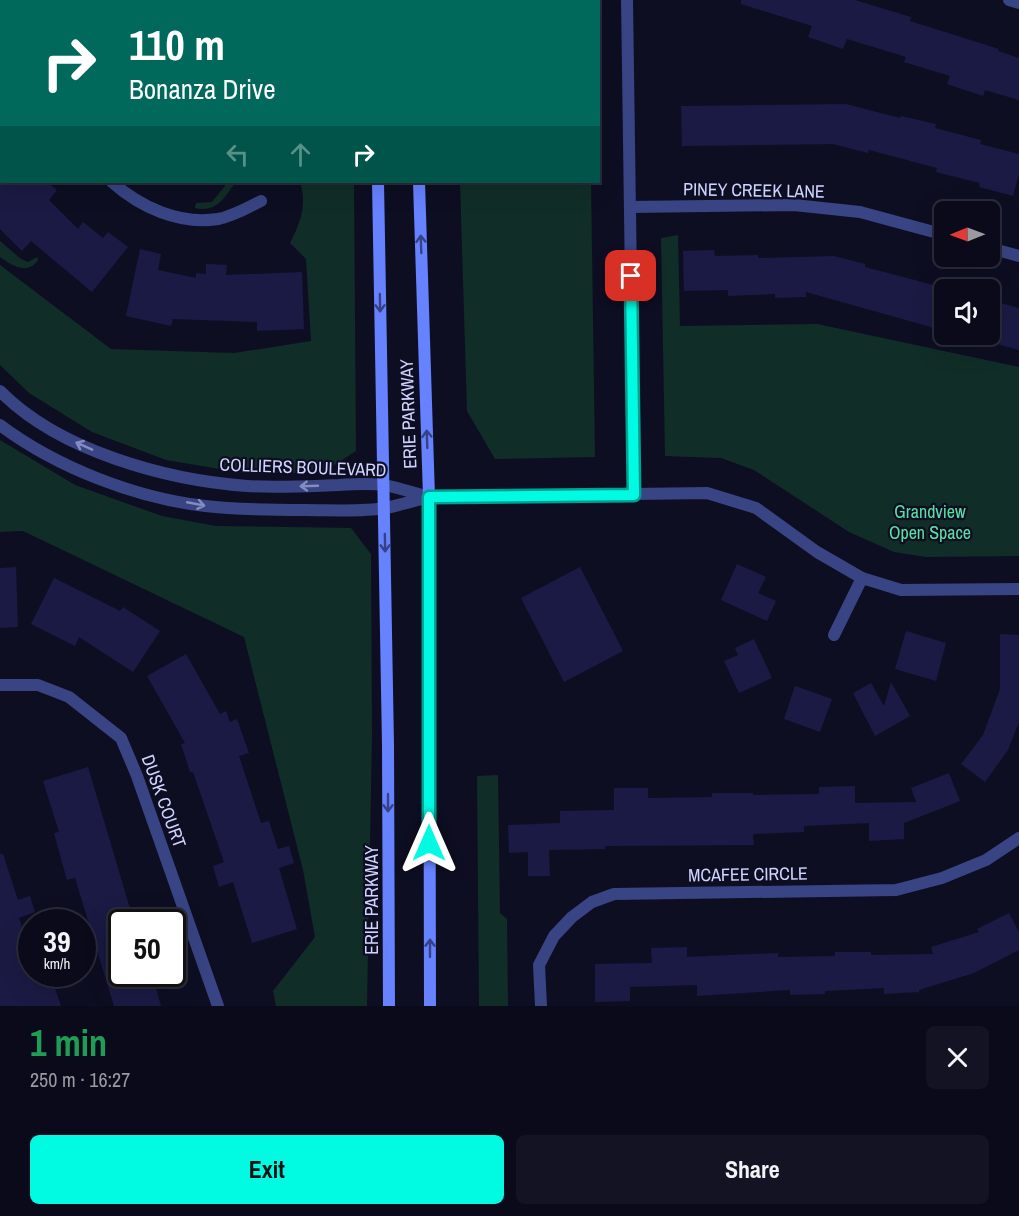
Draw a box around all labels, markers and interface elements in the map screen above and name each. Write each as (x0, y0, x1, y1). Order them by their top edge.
text: 110 m (129, 17, 225, 73)
icon: right (30, 24, 108, 102)
text: Bonanza Drive (129, 71, 275, 107)
icon: left (221, 138, 254, 171)
icon: ahead (284, 138, 317, 171)
icon: right (347, 138, 380, 171)
street label: PINEY CREEK LANE (683, 176, 825, 204)
north arrow (934, 201, 1000, 267)
map controls (934, 201, 1000, 345)
one-way arrow (415, 235, 426, 255)
pin (605, 250, 656, 301)
icon: arrive (614, 259, 647, 292)
button: sound (934, 279, 1000, 345)
one-way arrow (375, 292, 386, 312)
street label: ERIE PARKWAY (394, 359, 422, 469)
one-way arrow (422, 429, 433, 449)
one-way arrow (76, 440, 94, 451)
street label: COLLIERS BOULEVARD (219, 452, 387, 482)
one-way arrow (299, 480, 319, 492)
one-way arrow (185, 499, 205, 510)
park label: Grandview Open Space (889, 499, 971, 545)
one-way arrow (379, 533, 391, 553)
street label: DUSK COURT (136, 751, 192, 851)
one-way arrow (382, 793, 394, 813)
position arrow (397, 811, 461, 875)
street label: ERIE PARKWAY (359, 845, 384, 955)
street label: MCAFEE CIRCLE (688, 860, 808, 888)
speed limit sign: 50 (108, 909, 186, 987)
text: 39 (43, 921, 71, 961)
one-way arrow (424, 938, 436, 958)
text: km/h (44, 953, 70, 974)
text: 1 min (30, 1019, 107, 1067)
button: close (926, 1026, 989, 1089)
text: 250 m · 16:27 (30, 1066, 130, 1093)
button: Exit (30, 1135, 504, 1204)
button: Share (516, 1135, 989, 1204)

